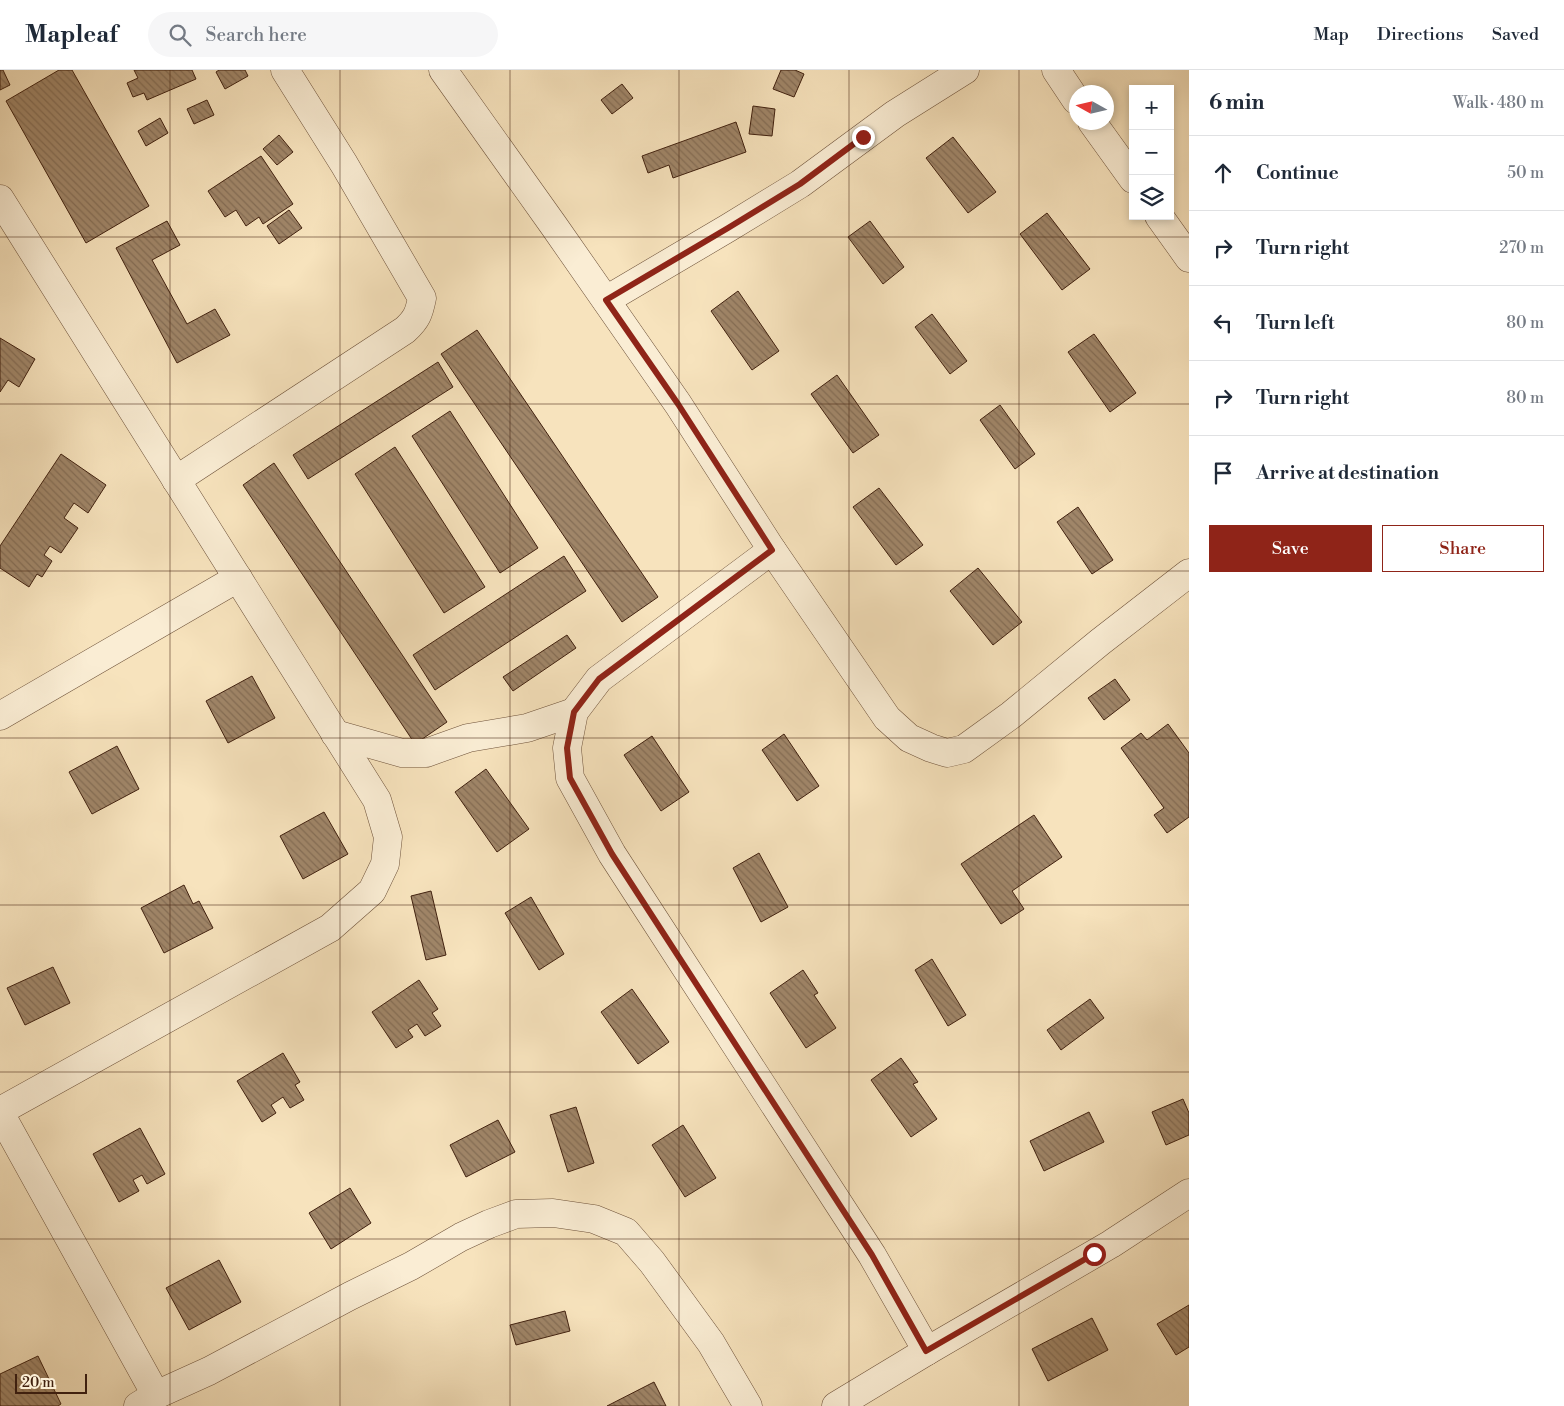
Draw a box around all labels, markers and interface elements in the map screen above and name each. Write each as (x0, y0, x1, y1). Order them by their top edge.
search box (148, 12, 498, 57)
text: Mapleaf (25, 20, 118, 50)
icon: search (166, 21, 194, 49)
text: Search here (206, 23, 307, 47)
text: Map (1313, 23, 1349, 46)
text: Directions (1377, 23, 1464, 46)
text: Saved (1492, 23, 1539, 46)
north arrow (1069, 85, 1114, 130)
map controls (1129, 85, 1174, 220)
button: + (1129, 85, 1174, 130)
text: 6 min (1209, 90, 1264, 116)
text: Walk · 480 m (1453, 93, 1544, 113)
route end (852, 126, 875, 149)
button: − (1129, 130, 1174, 175)
icon: ahead (1209, 159, 1237, 187)
text: Continue (1256, 161, 1339, 185)
text: 50 m (1507, 163, 1544, 183)
button: layers (1129, 175, 1174, 220)
icon: right (1209, 234, 1237, 262)
text: Turn right (1256, 236, 1349, 260)
text: 270 m (1499, 238, 1544, 258)
icon: left (1209, 309, 1237, 337)
text: Turn left (1256, 311, 1335, 335)
text: 80 m (1506, 313, 1544, 333)
icon: right (1209, 384, 1237, 412)
text: Turn right (1256, 386, 1349, 410)
text: 80 m (1506, 388, 1544, 408)
icon: arrive (1209, 459, 1237, 487)
text: Arrive at destination (1256, 461, 1439, 485)
button: Save (1209, 525, 1372, 572)
button: Share (1382, 525, 1544, 572)
route start (1083, 1243, 1106, 1266)
scale bar (15, 1371, 88, 1394)
text: 20 m (22, 1374, 54, 1392)

